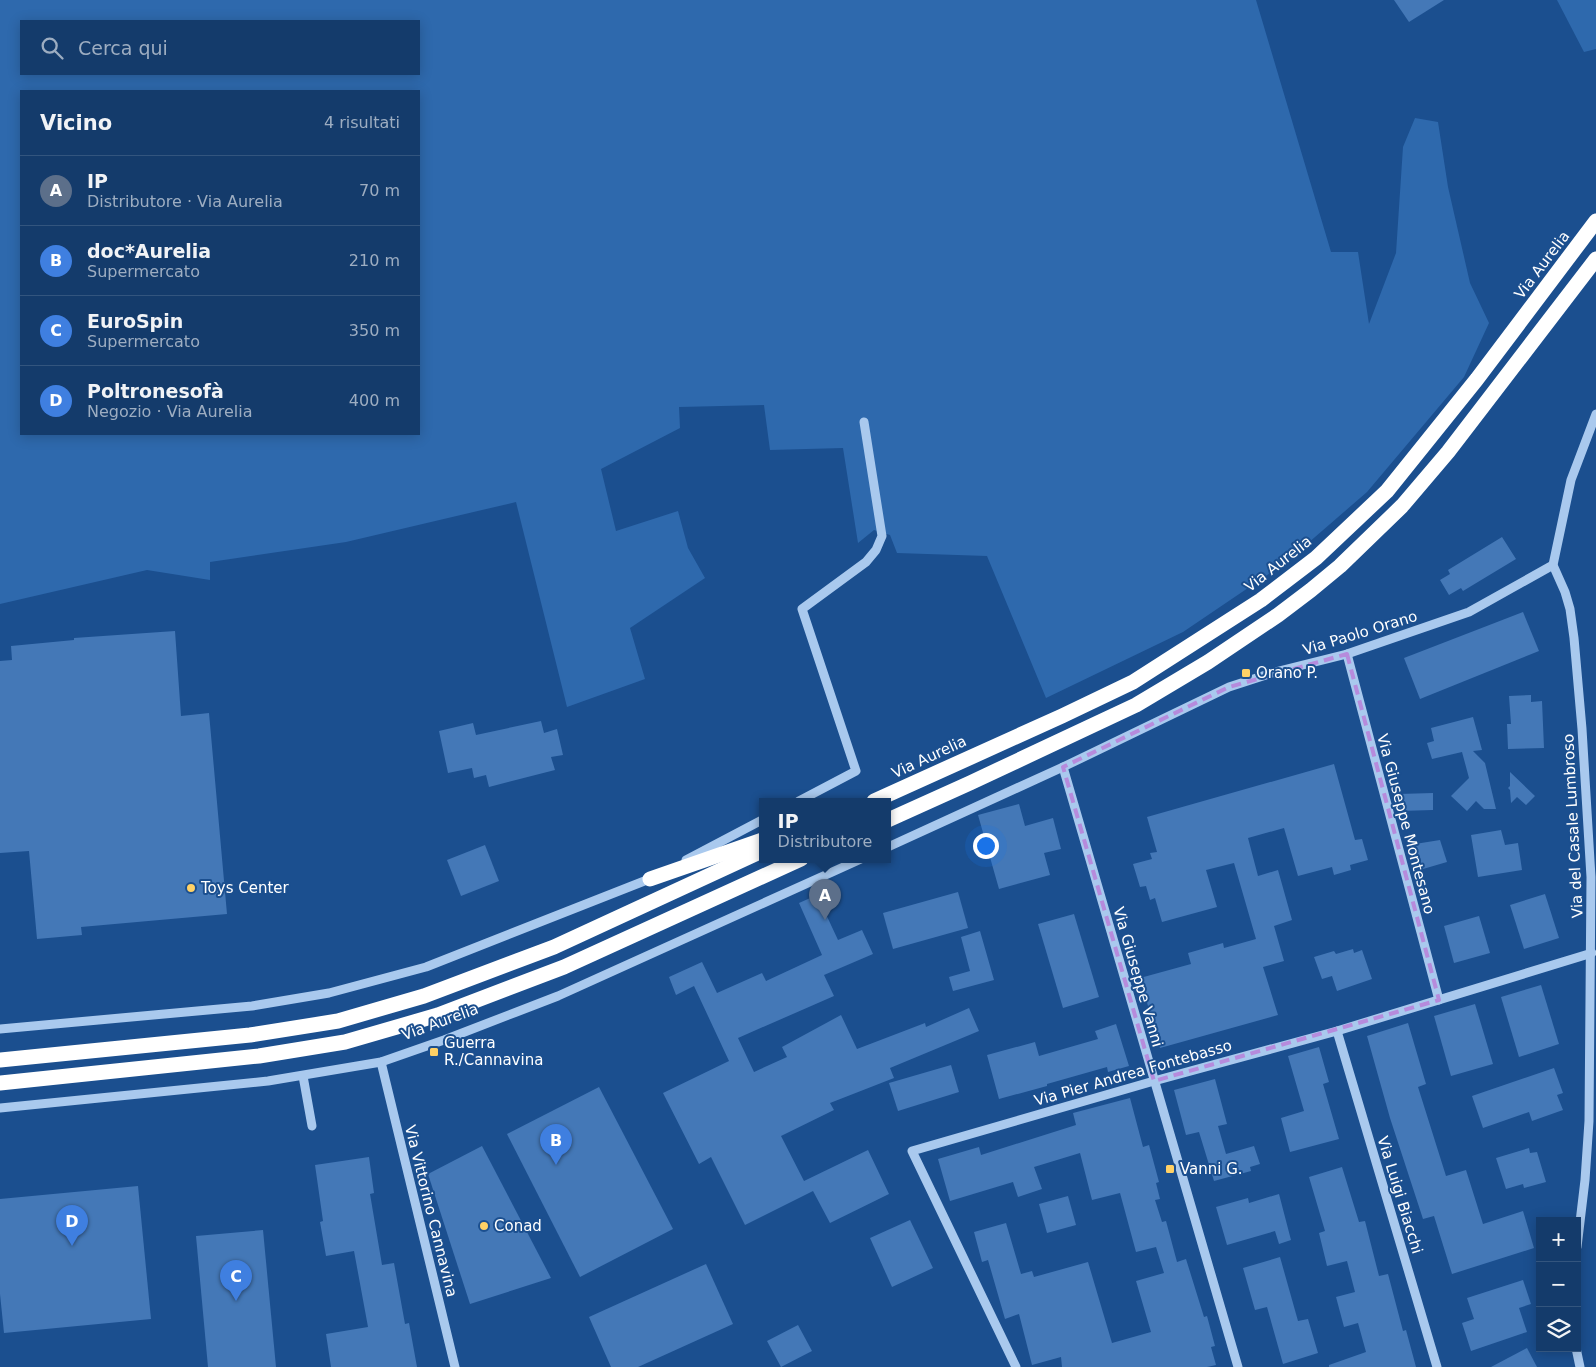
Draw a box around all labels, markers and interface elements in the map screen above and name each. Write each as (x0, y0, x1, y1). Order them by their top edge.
search box (20, 20, 420, 75)
icon: search (38, 34, 66, 62)
text: Cerca qui (78, 37, 168, 59)
text: Vicino (40, 111, 112, 135)
text: 4 risultati (324, 113, 400, 132)
text: IP (87, 170, 108, 192)
text: A (50, 181, 62, 200)
text: 70 m (359, 181, 400, 200)
text: Distributore · Via Aurelia (87, 192, 283, 211)
street label: Via Aurelia (1511, 227, 1573, 303)
text: doc*Aurelia (87, 240, 211, 262)
text: B (50, 251, 62, 270)
text: 210 m (349, 251, 400, 270)
text: Supermercato (87, 262, 200, 281)
text: EuroSpin (87, 310, 183, 332)
text: C (50, 321, 62, 340)
text: 350 m (349, 321, 400, 340)
text: Supermercato (87, 332, 200, 351)
text: Poltronesofà (87, 380, 224, 402)
text: D (49, 391, 63, 410)
text: 400 m (349, 391, 400, 410)
text: Negozio · Via Aurelia (87, 402, 252, 421)
street label: Via Aurelia (1241, 532, 1315, 596)
street label: Via Paolo Orano (1301, 607, 1419, 659)
place label: Orano P. (1256, 664, 1318, 682)
marker: Orano P. (1240, 667, 1252, 679)
street label: Via Aurelia (889, 732, 969, 782)
street label: Via Giuseppe Montesano (1373, 732, 1439, 916)
street label: Via del Casale Lumbroso (1559, 733, 1587, 919)
popup (759, 798, 891, 863)
text: IP (778, 810, 799, 832)
text: Distributore (778, 832, 872, 851)
your location (973, 833, 999, 859)
place label: Toys Center (200, 879, 290, 897)
pin: A (809, 879, 841, 920)
marker: Toys Center (185, 882, 197, 894)
street label: Via Giuseppe Vanni (1109, 905, 1167, 1049)
street label: Via Aurelia (399, 1000, 481, 1044)
place label: Guerra R./Cannavina (444, 1034, 543, 1069)
street label: Via Pier Andrea Fontebasso (1032, 1036, 1234, 1110)
marker: Guerra R./Cannavina (428, 1046, 440, 1058)
street label: Via Vittorino Cannavina (401, 1123, 461, 1299)
pin: B (540, 1124, 572, 1165)
street label: Via Luigi Biacchi (1374, 1134, 1426, 1256)
place label: Vanni G. (1180, 1160, 1243, 1178)
marker: Vanni G. (1164, 1163, 1176, 1175)
pin: D (56, 1205, 88, 1246)
place label: Conad (494, 1217, 542, 1235)
map controls (1536, 1217, 1581, 1352)
button: + (1536, 1217, 1581, 1262)
marker: Conad (478, 1220, 490, 1232)
pin: C (220, 1260, 252, 1301)
button: − (1536, 1262, 1581, 1307)
button: layers (1536, 1307, 1581, 1352)

